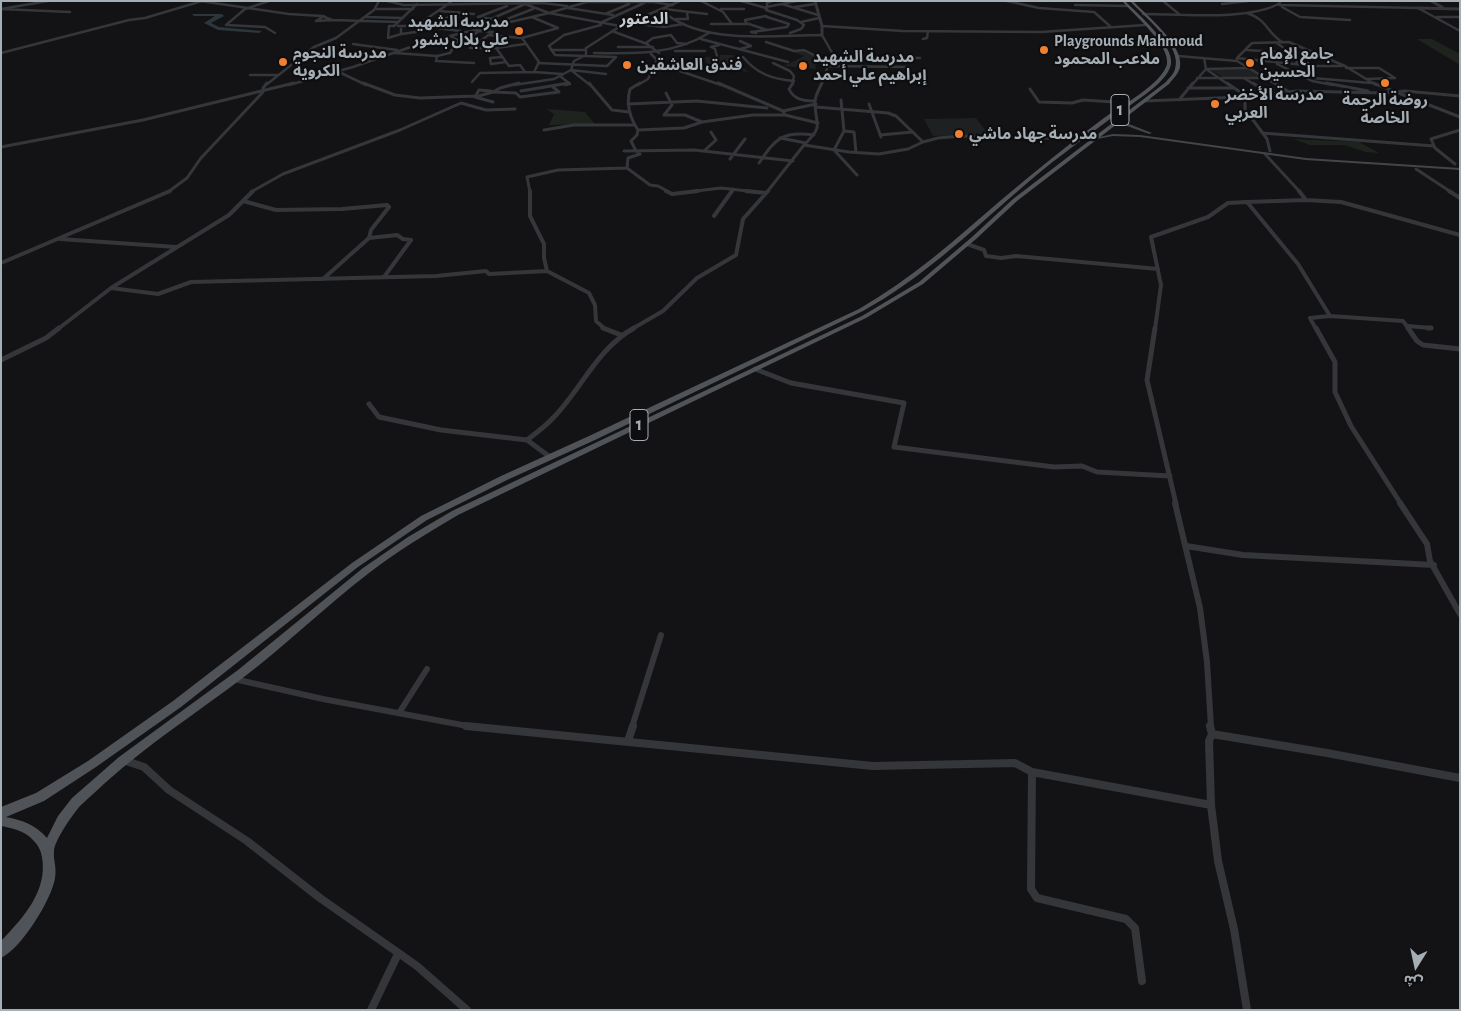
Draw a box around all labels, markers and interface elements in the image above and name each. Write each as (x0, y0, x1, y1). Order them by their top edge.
district label: الدعتور (620, 9, 668, 29)
place label: مدرسة الشهيد علي بلال بشور (408, 12, 509, 50)
marker: مدرسة الشهيد علي بلال بشور (513, 25, 525, 37)
place label: Playgrounds Mahmoud ملاعب المحمود (1054, 31, 1203, 69)
place label: مدرسة النجوم الكروية (293, 43, 387, 81)
marker: Playgrounds Mahmoud ملاعب المحمود (1038, 44, 1050, 56)
place label: جامع الإمام الحسين (1260, 44, 1334, 82)
place label: مدرسة الشهيد إبراهيم علي أحمد (813, 47, 927, 85)
place label: فندق العاشقين (637, 55, 742, 75)
marker: مدرسة النجوم الكروية (277, 56, 289, 68)
marker: جامع الإمام الحسين (1244, 57, 1256, 69)
marker: فندق العاشقين (621, 59, 633, 71)
marker: مدرسة الشهيد إبراهيم علي أحمد (797, 60, 809, 72)
marker: روضة الرحمة الخاصة (1379, 77, 1391, 89)
place label: مدرسة الأخضر العربي (1225, 85, 1324, 123)
place label: روضة الرحمة الخاصة (1342, 90, 1428, 128)
road number: 1 (1111, 94, 1129, 126)
marker: مدرسة الأخضر العربي (1209, 98, 1221, 110)
place label: مدرسة جهاد ماشي (969, 124, 1097, 144)
marker: مدرسة جهاد ماشي (953, 128, 965, 140)
road number: 1 (630, 410, 648, 440)
north arrow (1391, 941, 1441, 991)
text: ش (1403, 972, 1424, 989)

